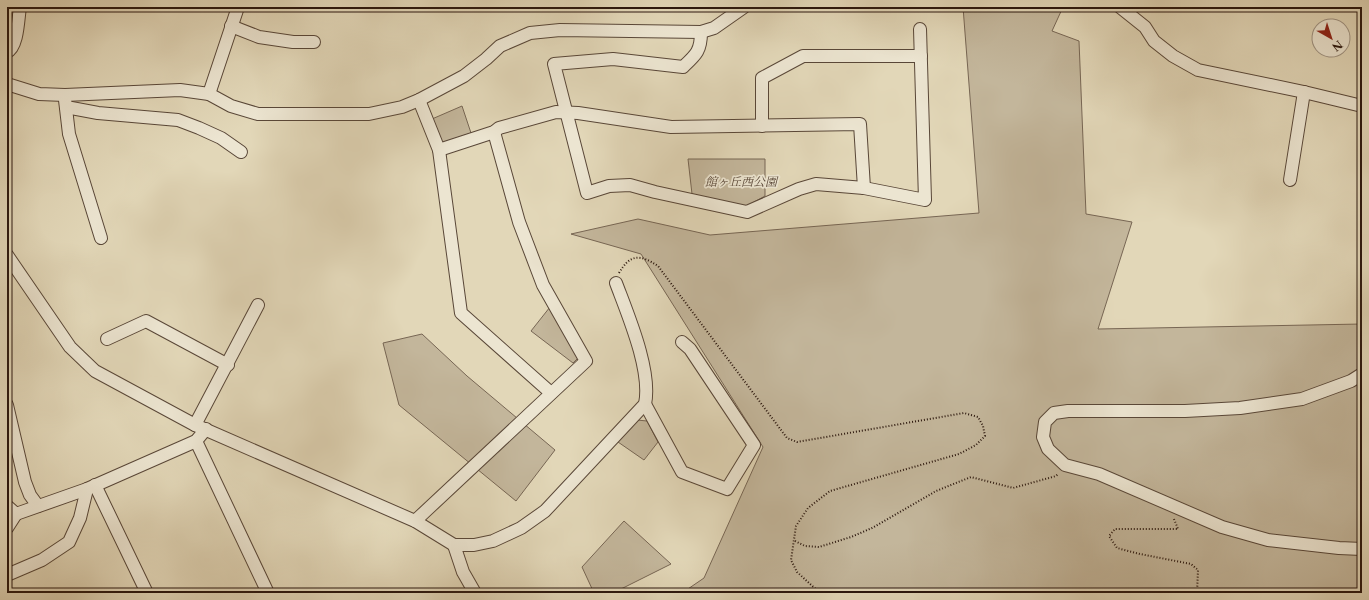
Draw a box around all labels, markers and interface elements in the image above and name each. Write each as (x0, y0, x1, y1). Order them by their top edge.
north arrow (1311, 18, 1351, 58)
text: N (1329, 37, 1345, 54)
park label: 館ヶ丘西公園 (705, 174, 779, 189)

